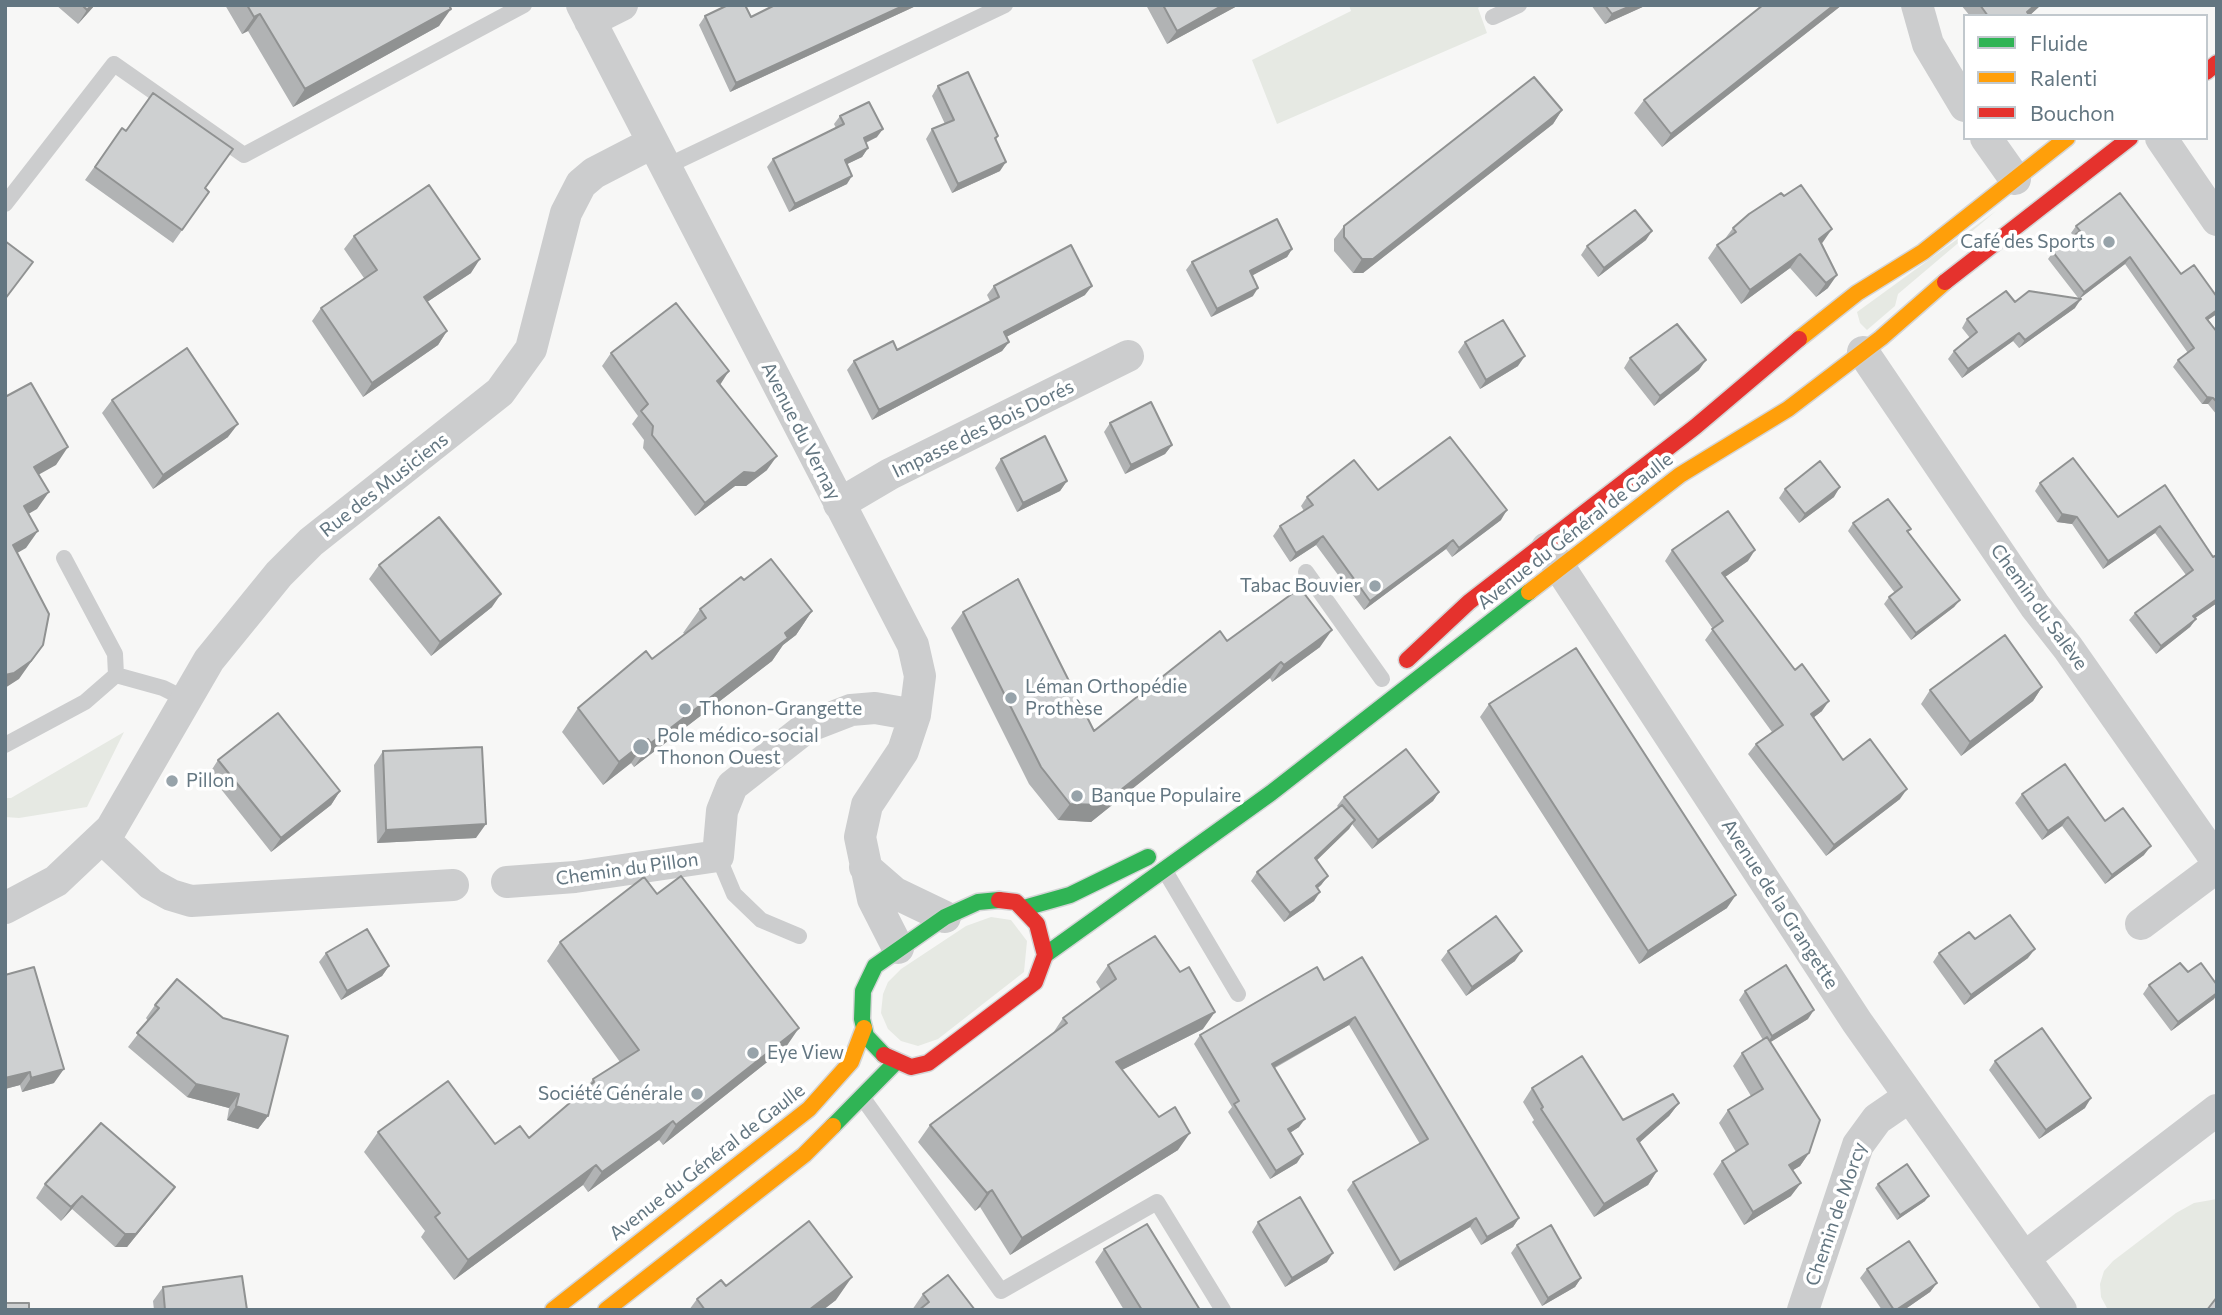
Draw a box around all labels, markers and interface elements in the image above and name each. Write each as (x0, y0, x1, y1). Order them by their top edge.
legend (1963, 14, 2208, 140)
text: Fluide (2030, 30, 2088, 55)
text: Ralenti (2030, 65, 2097, 90)
text: Bouchon (2030, 100, 2115, 125)
place label: Café des Sports (1960, 231, 2095, 253)
marker: Café des Sports (2101, 234, 2117, 250)
street label: Avenue du Vernay (756, 358, 846, 504)
street label: Impasse des Bois Dorés (888, 375, 1078, 483)
street label: Rue des Musiciens (315, 428, 453, 542)
street label: Avenue du Général de Gaulle (1473, 448, 1677, 614)
street label: Chemin du Salève (1986, 540, 2092, 674)
place label: Tabac Bouvier (1240, 575, 1361, 597)
marker: Tabac Bouvier (1367, 578, 1383, 594)
place label: Léman Orthopédie Prothèse (1025, 676, 1187, 720)
marker: Léman Orthopédie Prothèse (1003, 690, 1019, 706)
place label: Thonon-Grangette (699, 698, 862, 720)
marker: Thonon-Grangette (677, 701, 693, 717)
place label: Pole médico-social Thonon Ouest (657, 725, 819, 769)
marker: Pole médico-social Thonon Ouest (631, 737, 651, 757)
place label: Pillon (186, 770, 235, 792)
marker: Pillon (164, 773, 180, 789)
place label: Banque Populaire (1091, 785, 1241, 807)
marker: Banque Populaire (1069, 788, 1085, 804)
street label: Avenue de la Grangette (1717, 815, 1843, 993)
street label: Chemin du Pillon (554, 848, 700, 890)
place label: Eye View (767, 1042, 844, 1064)
marker: Eye View (745, 1045, 761, 1061)
street label: Avenue du Général de Gaulle (605, 1079, 809, 1245)
place label: Société Générale (538, 1083, 683, 1105)
marker: Société Générale (689, 1086, 705, 1102)
street label: Chemin de Morcy (1801, 1139, 1871, 1289)

